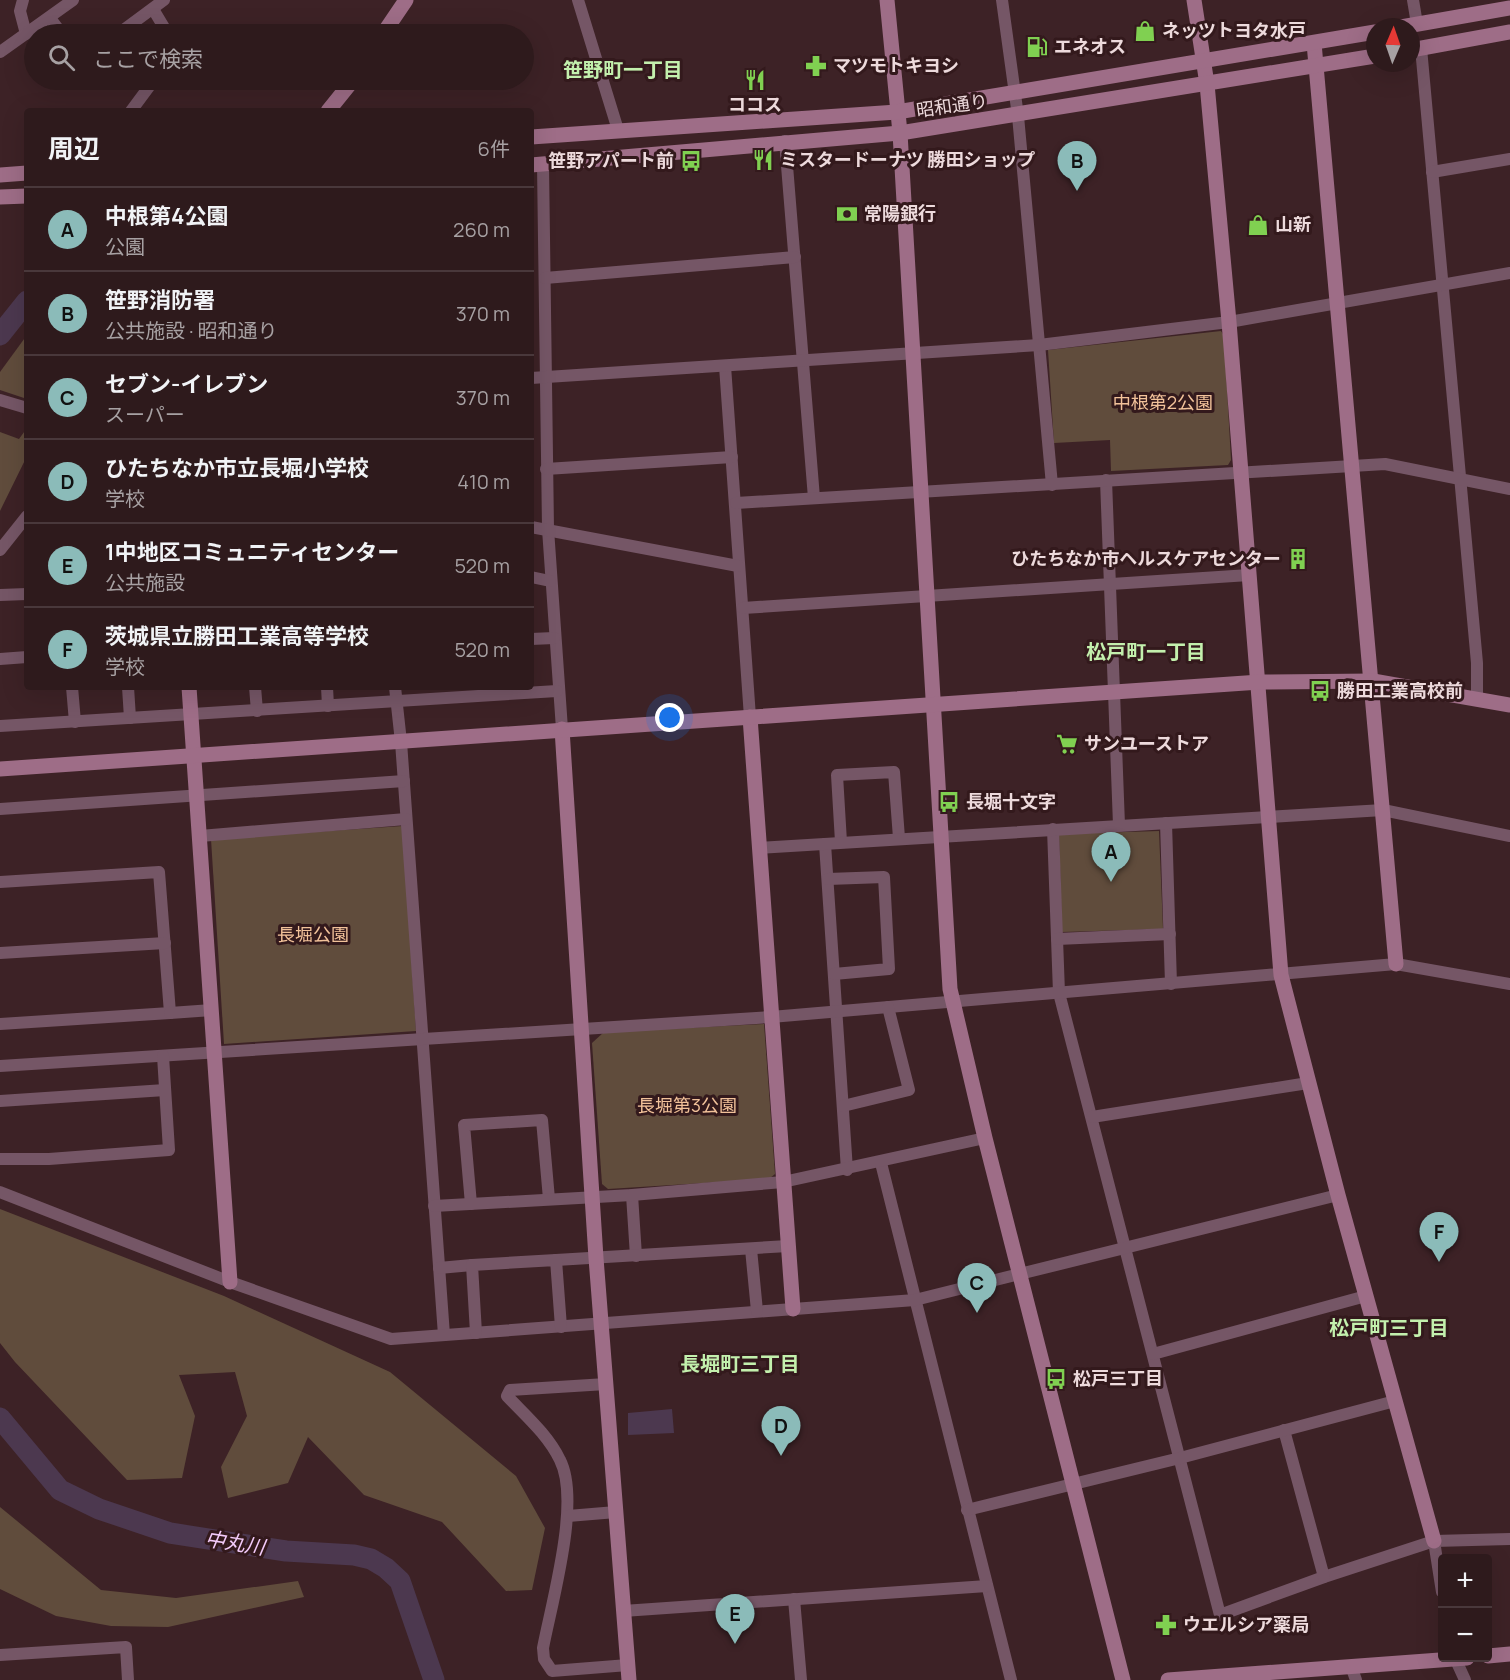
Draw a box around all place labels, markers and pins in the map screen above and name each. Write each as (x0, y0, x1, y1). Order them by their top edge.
place label: ネッツトヨタ水戸 (1162, 18, 1306, 42)
shop icon: ネッツトヨタ水戸 (1133, 19, 1157, 43)
place label: エネオス (1054, 34, 1126, 58)
fuel station icon: エネオス (1025, 35, 1049, 59)
place label: マツモトキヨシ (833, 53, 959, 77)
pharmacy icon: マツモトキヨシ (804, 54, 828, 78)
restaurant icon: ココス (743, 68, 767, 92)
place label: ココス (728, 92, 782, 116)
pin: B (1058, 142, 1096, 191)
place label: ミスタードーナツ 勝田ショップ (780, 147, 1036, 171)
place label: 笹野アパート前 (548, 148, 674, 172)
restaurant icon: ミスタードーナツ 勝田ショップ (751, 148, 775, 172)
bus stop icon: 笹野アパート前 (679, 149, 703, 173)
place label: 常陽銀行 (864, 201, 936, 225)
bank icon: 常陽銀行 (835, 202, 859, 226)
place label: 山新 (1275, 212, 1311, 236)
shop icon: 山新 (1246, 213, 1270, 237)
place label: ひたちなか市ヘルスケアセンター (1011, 546, 1281, 570)
building icon: ひたちなか市ヘルスケアセンター (1286, 547, 1310, 571)
place label: 勝田工業高校前 (1337, 678, 1463, 702)
bus stop icon: 勝田工業高校前 (1308, 679, 1332, 703)
place label: サンユーストア (1084, 731, 1209, 755)
supermarket icon: サンユーストア (1055, 732, 1079, 756)
place label: 長堀十文字 (966, 789, 1056, 813)
bus stop icon: 長堀十文字 (937, 790, 961, 814)
pin: A (1092, 832, 1130, 882)
pin: F (1420, 1212, 1458, 1262)
pin: C (958, 1264, 996, 1313)
place label: 松戸三丁目 (1073, 1366, 1163, 1390)
bus stop icon: 松戸三丁目 (1044, 1367, 1068, 1391)
pin: D (762, 1406, 800, 1456)
pin: E (716, 1594, 754, 1644)
place label: ウエルシア薬局 (1183, 1612, 1309, 1636)
pharmacy icon: ウエルシア薬局 (1154, 1613, 1178, 1637)

